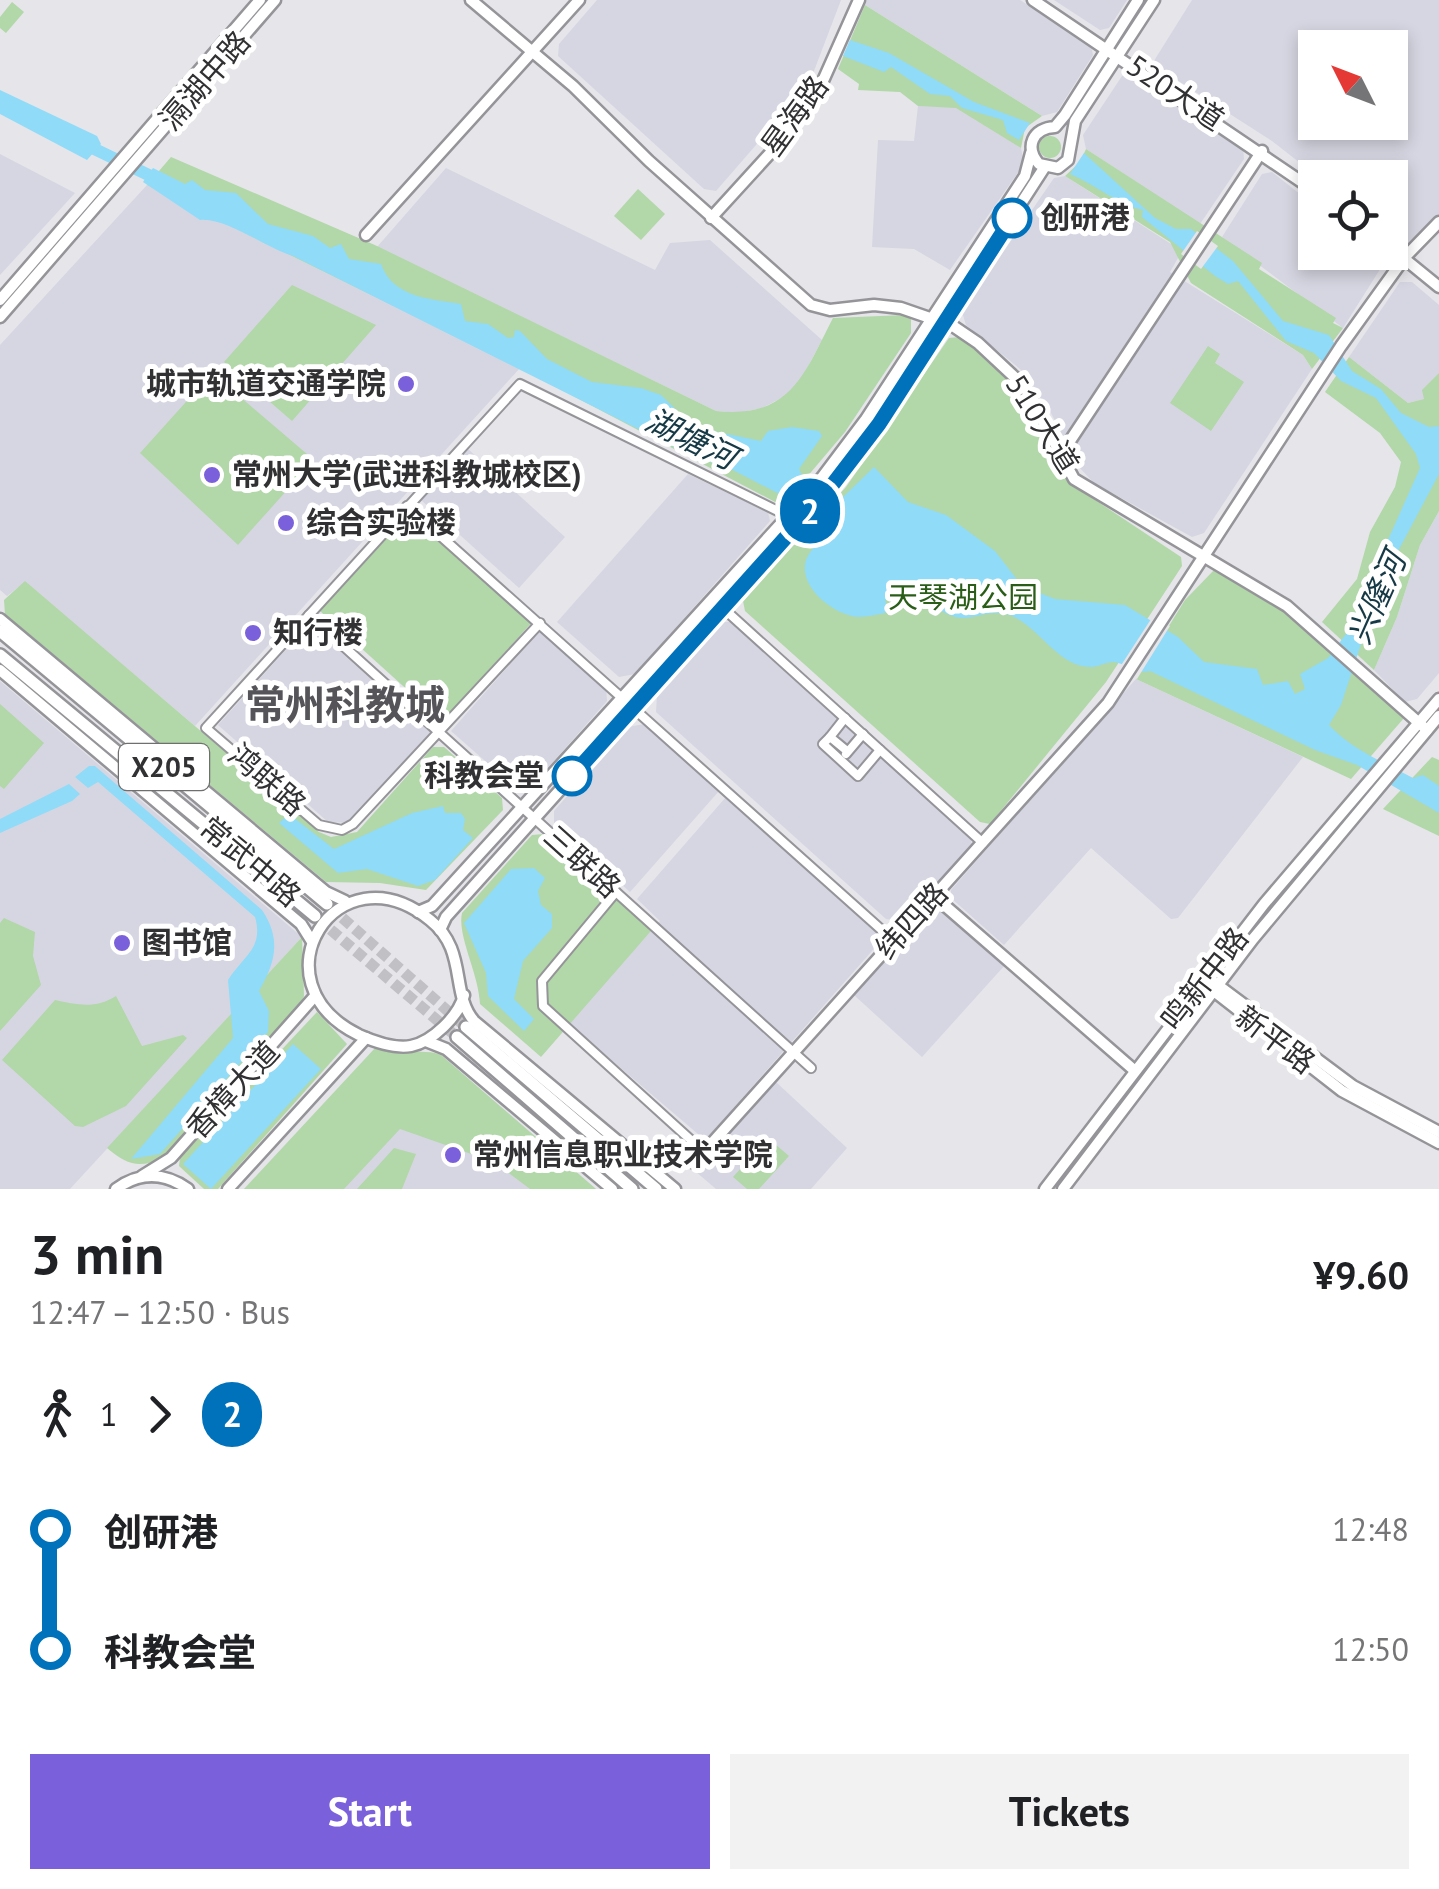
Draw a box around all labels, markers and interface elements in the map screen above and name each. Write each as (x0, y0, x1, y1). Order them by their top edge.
street label: 滆湖中路 (150, 22, 258, 138)
north arrow (1298, 30, 1408, 140)
map controls (1298, 30, 1408, 270)
street label: 520大道 (1120, 45, 1232, 138)
street label: 星海路 (752, 67, 836, 163)
button: locate (1298, 160, 1408, 270)
place label: 创研港 (1040, 197, 1130, 236)
marker: 创研港 (993, 199, 1031, 237)
place label: 城市轨道交通学院 (146, 363, 386, 402)
street label: 510大道 (998, 367, 1089, 480)
marker: 城市轨道交通学院 (395, 373, 417, 395)
water label: 湖塘河 (639, 398, 749, 481)
place label: 常州大学(武进科教城校区) (232, 454, 582, 493)
marker: 常州大学(武进科教城校区) (201, 464, 223, 486)
line badge: 2 (778, 478, 842, 544)
text: 2 (800, 488, 820, 534)
place label: 综合实验楼 (306, 502, 456, 541)
marker: 综合实验楼 (275, 512, 297, 534)
water label: 兴隆河 (1337, 540, 1417, 650)
park label: 天琴湖公园 (888, 577, 1038, 616)
place label: 知行楼 (273, 612, 363, 651)
marker: 知行楼 (242, 622, 264, 644)
district label: 常州科教城 (245, 678, 445, 730)
street label: 鸿联路 (221, 735, 315, 823)
road number: X205 (119, 744, 209, 790)
place label: 科教会堂 (424, 755, 544, 794)
marker: 科教会堂 (553, 757, 591, 795)
street label: 常武中路 (192, 807, 309, 914)
street label: 三联路 (537, 816, 629, 905)
street label: 纬四路 (866, 874, 955, 966)
street label: 鸣新中路 (1152, 919, 1256, 1037)
place label: 图书馆 (142, 922, 232, 961)
marker: 图书馆 (111, 932, 133, 954)
street label: 新平路 (1228, 996, 1324, 1081)
street label: 香樟大道 (177, 1032, 287, 1146)
place label: 常州信息职业技术学院 (473, 1134, 773, 1173)
marker: 常州信息职业技术学院 (442, 1144, 464, 1166)
text: 3 min (30, 1218, 164, 1289)
text: ¥9.60 (1313, 1250, 1409, 1299)
text: 12:47 – 12:50 · Bus (30, 1291, 290, 1333)
icon: walk (30, 1387, 85, 1442)
icon: forward (132, 1387, 187, 1442)
text: 2 (222, 1391, 242, 1437)
text: 1 (100, 1393, 117, 1435)
text: 创研港 (104, 1507, 218, 1556)
text: 12:48 (1332, 1508, 1409, 1550)
text: 科教会堂 (104, 1627, 256, 1676)
text: 12:50 (1332, 1628, 1409, 1670)
button: Start (30, 1754, 710, 1869)
button: Tickets (730, 1754, 1409, 1869)

